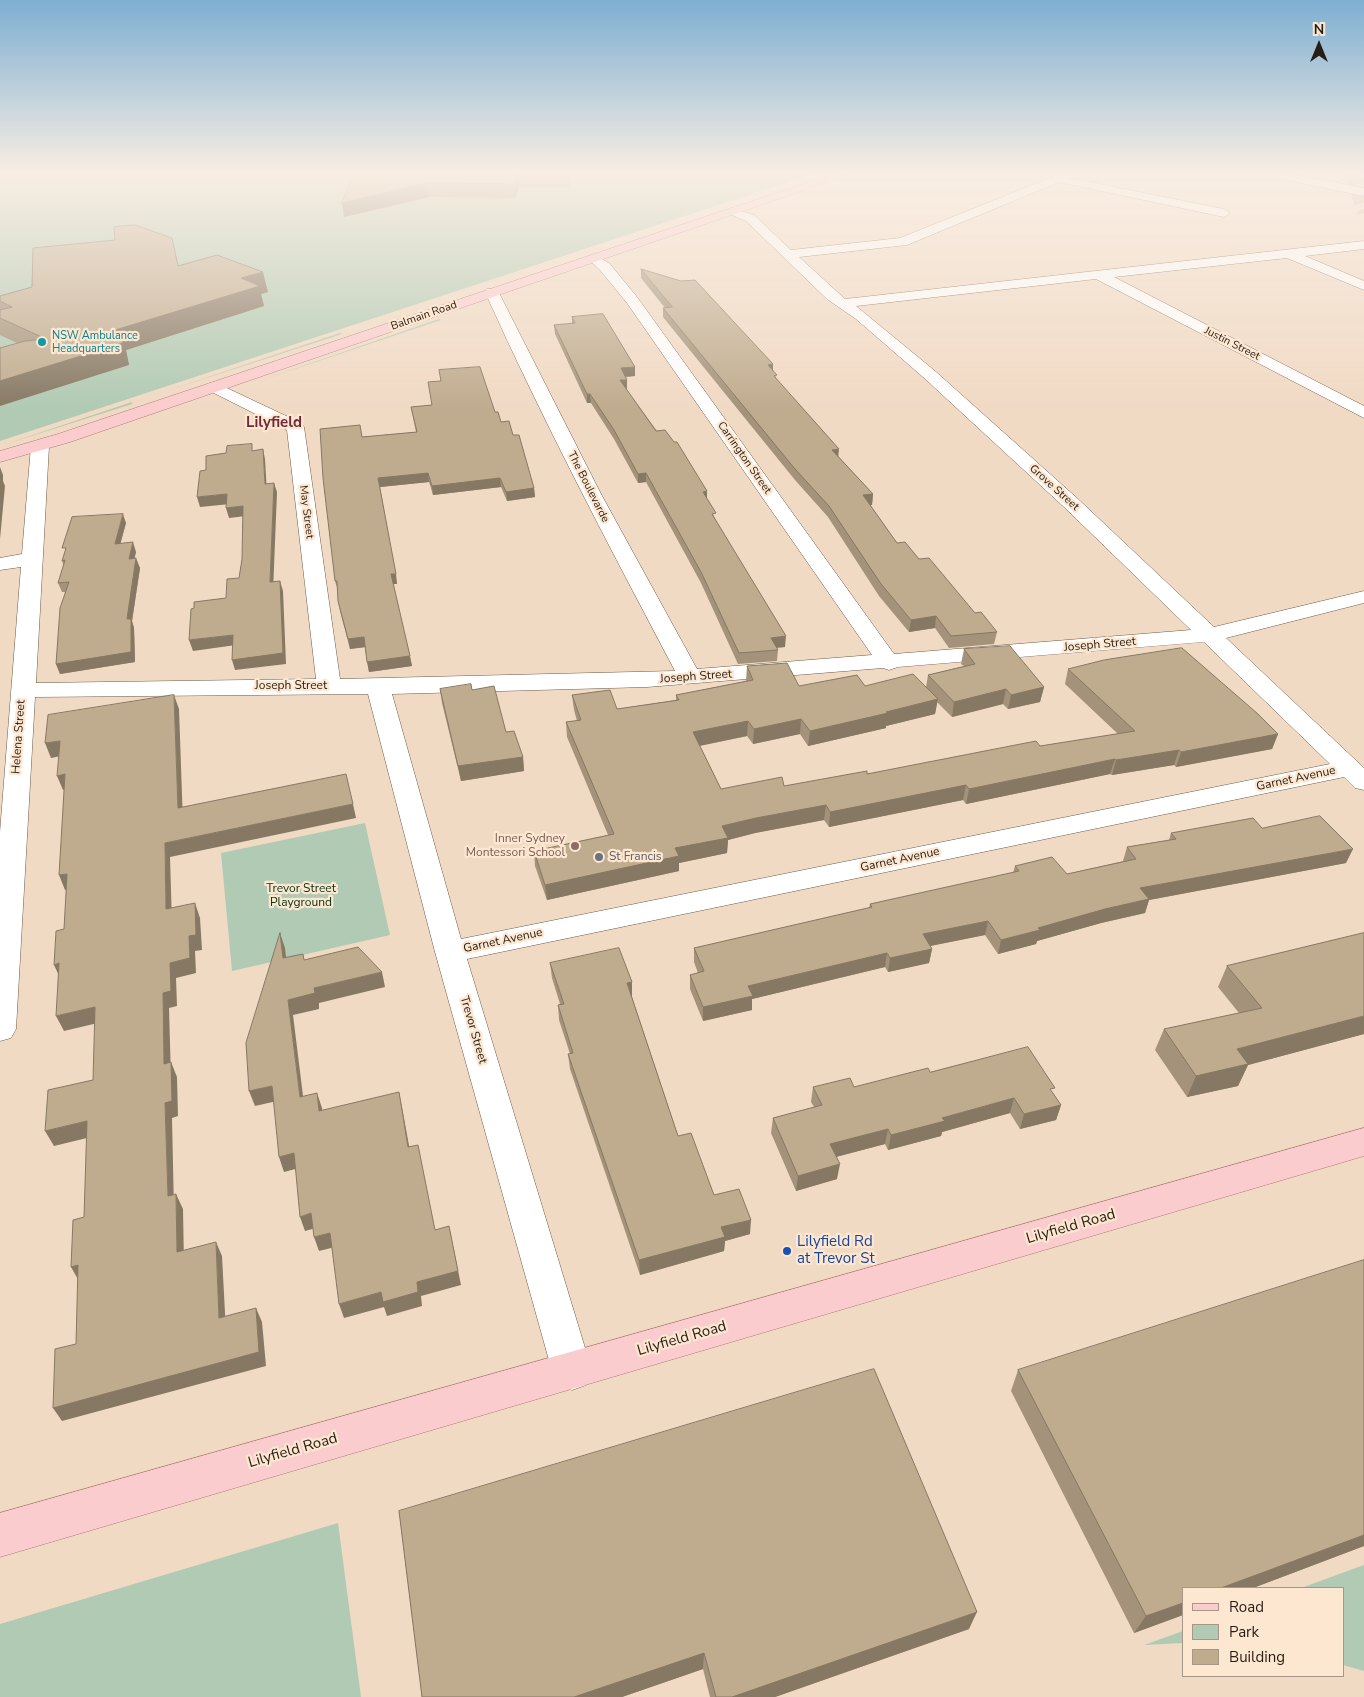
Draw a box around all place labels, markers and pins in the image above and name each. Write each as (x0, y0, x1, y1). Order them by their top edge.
place label: NSW Ambulance Headquarters (52, 329, 138, 355)
marker: NSW Ambulance Headquarters (36, 336, 48, 348)
place label: Inner Sydney Montessori School (466, 832, 565, 860)
marker: Inner Sydney Montessori School (569, 840, 581, 852)
place label: St Francis (609, 850, 662, 864)
marker: St Francis (593, 851, 605, 863)
place label: Lilyfield Rd at Trevor St (797, 1233, 875, 1268)
marker: Lilyfield Rd at Trevor St (781, 1245, 793, 1257)

